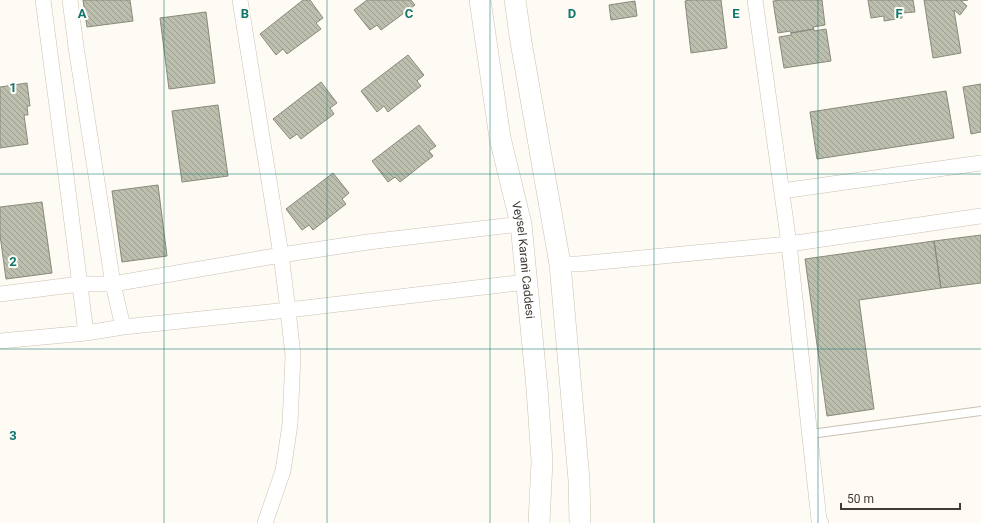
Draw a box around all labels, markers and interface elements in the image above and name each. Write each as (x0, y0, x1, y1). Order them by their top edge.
text: A (78, 6, 87, 21)
text: B (241, 6, 249, 21)
text: C (405, 6, 414, 21)
text: D (568, 6, 576, 21)
text: E (732, 6, 740, 21)
text: F (895, 6, 903, 21)
text: 1 (9, 80, 17, 95)
street label: Veysel Karani Caddesi (509, 200, 537, 319)
text: 2 (9, 254, 17, 269)
text: 3 (9, 428, 17, 443)
scale bar (841, 485, 960, 511)
text: 50 m (847, 492, 874, 506)

